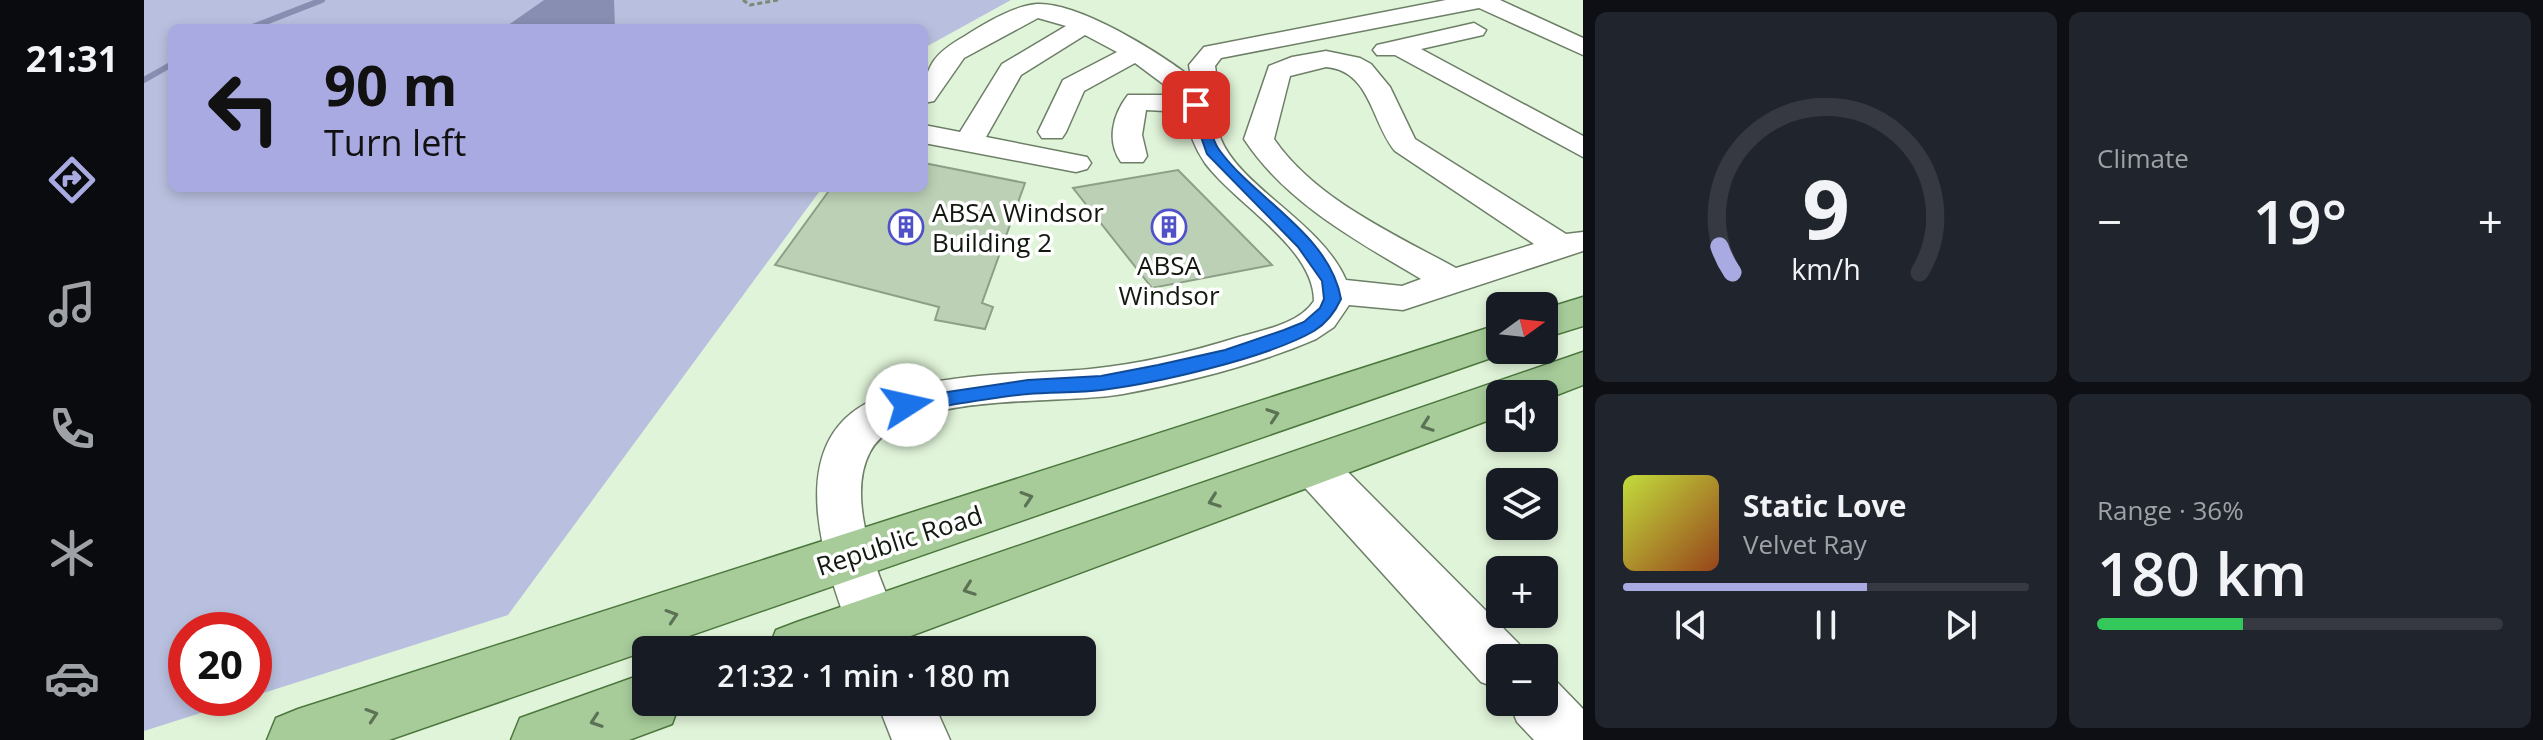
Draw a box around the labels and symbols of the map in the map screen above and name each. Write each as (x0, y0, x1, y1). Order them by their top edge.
pin (1162, 71, 1230, 139)
place label: ABSA Windsor Building 2 (932, 194, 1104, 260)
building icon: ABSA Windsor Building 2 (887, 208, 925, 246)
building icon: ABSA Windsor (1150, 208, 1188, 246)
place label: ABSA Windsor (1118, 247, 1220, 313)
north arrow (1486, 292, 1558, 364)
position arrow (865, 363, 949, 447)
one-way arrow (1266, 409, 1280, 425)
one-way arrow (1420, 415, 1434, 432)
one-way arrow (1019, 491, 1033, 507)
one-way arrow (1207, 492, 1221, 508)
street label: Republic Road (811, 496, 987, 584)
one-way arrow (963, 579, 977, 596)
one-way arrow (665, 609, 679, 625)
speed limit sign: 20 (168, 612, 272, 716)
one-way arrow (365, 709, 379, 725)
one-way arrow (590, 711, 604, 728)

